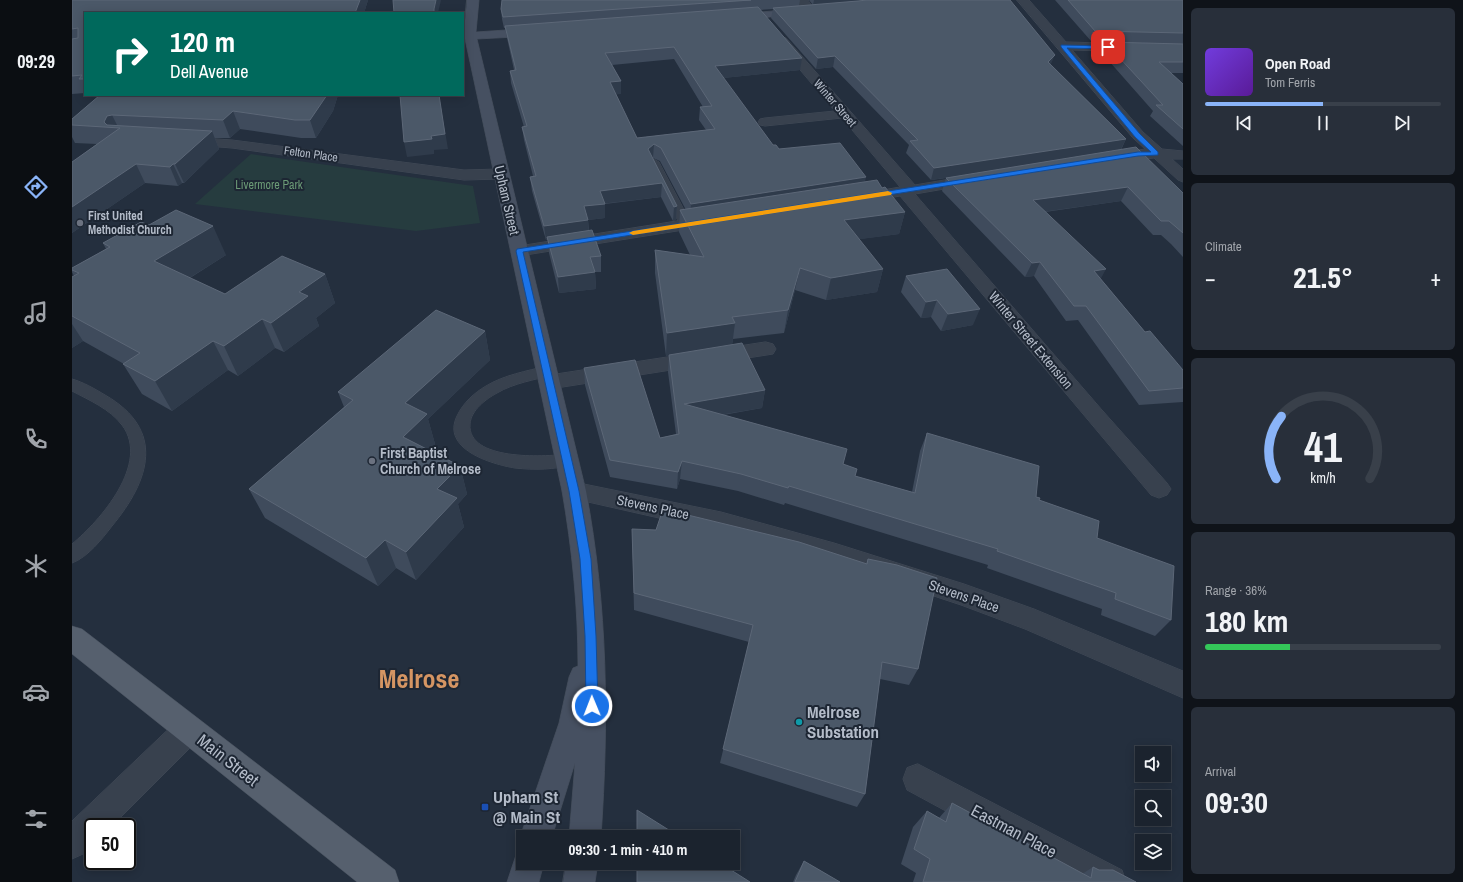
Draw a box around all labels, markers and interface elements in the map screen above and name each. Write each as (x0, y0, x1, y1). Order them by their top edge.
text: 120 m (170, 23, 235, 61)
icon: right (104, 28, 156, 80)
pin (1091, 30, 1125, 64)
icon: arrive (1097, 36, 1119, 58)
text: 09:29 (17, 49, 55, 74)
text: Open Road (1265, 53, 1331, 74)
text: Dell Avenue (170, 59, 249, 84)
text: Tom Ferris (1265, 74, 1315, 91)
street label: Winter Street (810, 76, 860, 130)
icon: previous (1233, 112, 1255, 134)
icon: pause (1312, 112, 1334, 134)
icon: next (1391, 112, 1413, 134)
street label: Felton Place (283, 142, 339, 166)
street label: Upham Street (490, 163, 524, 237)
icon: directions (22, 173, 50, 201)
park label: Livermore Park (235, 177, 303, 193)
place label: First United Methodist Church (88, 208, 172, 238)
marker: First United Methodist Church (75, 218, 85, 228)
text: Climate (1205, 238, 1242, 255)
text: 21.5° (1293, 257, 1353, 297)
text: − (1205, 263, 1216, 293)
text: + (1430, 263, 1441, 293)
street label: Winter Street Extension (985, 288, 1077, 392)
icon: music (22, 299, 50, 327)
text: 41 (1304, 419, 1342, 475)
icon: phone (22, 425, 50, 453)
place label: First Baptist Church of Melrose (380, 444, 481, 478)
marker: First Baptist Church of Melrose (367, 456, 377, 466)
text: km/h (1310, 468, 1336, 487)
street label: Stevens Place (615, 491, 691, 523)
icon: climate (22, 552, 50, 580)
street label: Stevens Place (926, 576, 1002, 616)
text: Range · 36% (1205, 582, 1267, 599)
text: 180 km (1205, 601, 1288, 641)
district label: Melrose (379, 661, 459, 696)
icon: car (22, 678, 50, 706)
position arrow (571, 685, 613, 727)
place label: Melrose Substation (807, 700, 879, 743)
marker: Melrose Substation (794, 717, 804, 727)
street label: Main Street (193, 728, 264, 791)
map controls (1135, 746, 1171, 870)
button: sound (1135, 746, 1171, 782)
text: Arrival (1205, 763, 1236, 780)
text: 09:30 (1205, 782, 1268, 822)
place label: Upham St @ Main St (493, 785, 560, 828)
button: search (1135, 790, 1171, 826)
street label: Eastman Place (967, 798, 1061, 863)
marker: Upham St @ Main St (480, 802, 490, 812)
icon: filters (22, 805, 50, 833)
speed limit sign: 50 (84, 818, 136, 870)
button: layers (1135, 834, 1171, 870)
text: 09:30 · 1 min · 410 m (569, 839, 687, 860)

